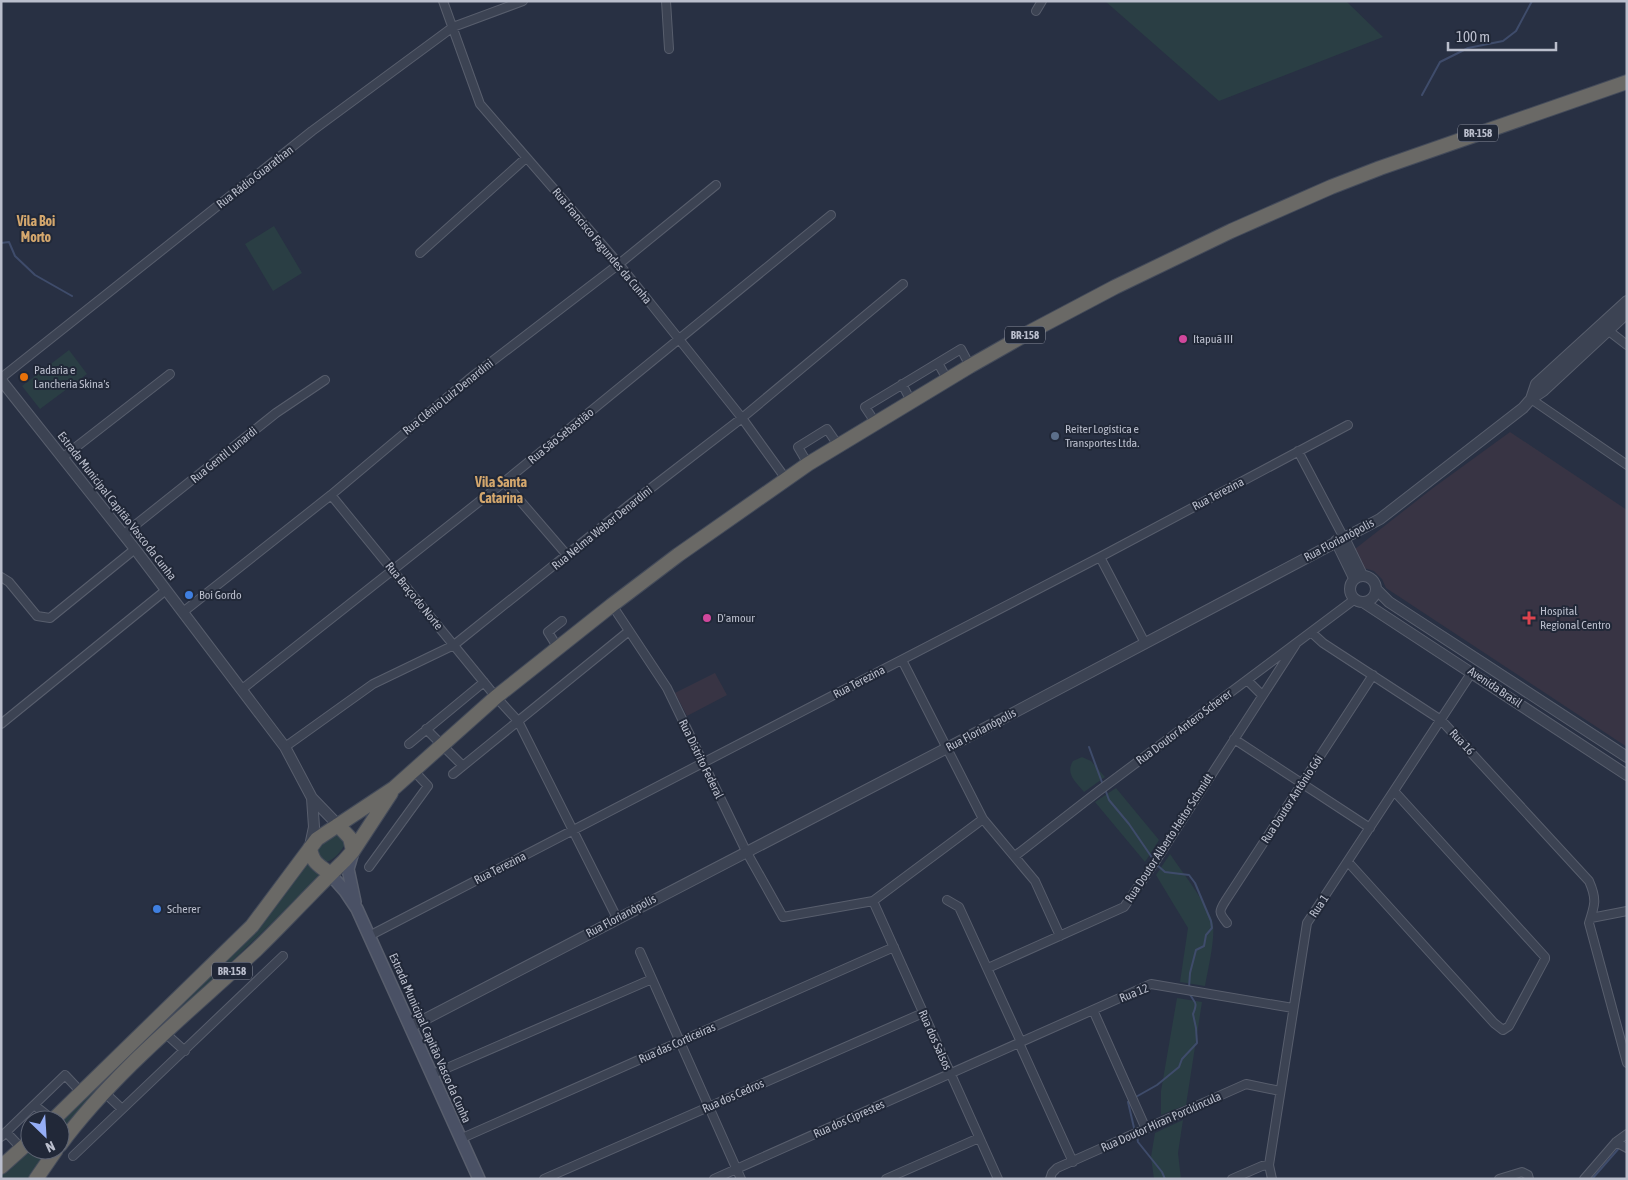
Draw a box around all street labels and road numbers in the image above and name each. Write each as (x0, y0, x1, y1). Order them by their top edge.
road number: BR-158 (1458, 125, 1498, 142)
street label: Rua Rádio Guarathan (214, 143, 296, 211)
street label: Rua Francisco Fagundes da Cunha (549, 185, 655, 307)
road number: BR-158 (1005, 326, 1045, 344)
street label: Rua Clênio Luiz Denardini (400, 356, 496, 438)
street label: Rua São Sebastião (525, 405, 597, 467)
street label: Rua Gentil Lunardi (188, 424, 260, 486)
street label: Estrada Municipal Capitão Vasco da Cunha (55, 429, 179, 583)
street label: Rua Terezina (1190, 475, 1246, 513)
street label: Rua Nelma Weber Denardini (549, 483, 655, 573)
street label: Rua Florianópolis (1302, 516, 1376, 564)
street label: Rua Braço do Norte (382, 559, 446, 633)
street label: Rua Terezina (831, 663, 887, 701)
street label: Avenida Brasil (1465, 664, 1525, 711)
street label: Rua Doutor Antero Scherer (1133, 686, 1235, 767)
street label: Rua Florianópolis (944, 706, 1018, 754)
street label: Rua Distrito Federal (676, 717, 727, 802)
street label: Rua 16 (1447, 726, 1478, 758)
street label: Rua Doutor Antônio Gói (1258, 752, 1326, 846)
street label: Rua Doutor Alberto Heitor Schmidt (1122, 771, 1216, 905)
street label: Rua Terezina (472, 849, 528, 887)
street label: Rua Florianópolis (584, 892, 658, 940)
street label: Rua 1 (1306, 892, 1332, 920)
street label: Estrada Municipal Capitão Vasco da Cunha (386, 951, 474, 1125)
road number: BR-158 (212, 962, 252, 979)
street label: Rua 12 (1117, 981, 1151, 1005)
street label: Rua dos Salsos (916, 1008, 954, 1072)
street label: Rua das Corticeiras (636, 1020, 718, 1066)
street label: Rua dos Cedros (700, 1076, 766, 1116)
street label: Rua Doutor Hiran Porciúncula (1099, 1089, 1223, 1155)
street label: Rua dos Ciprestes (811, 1097, 887, 1141)

